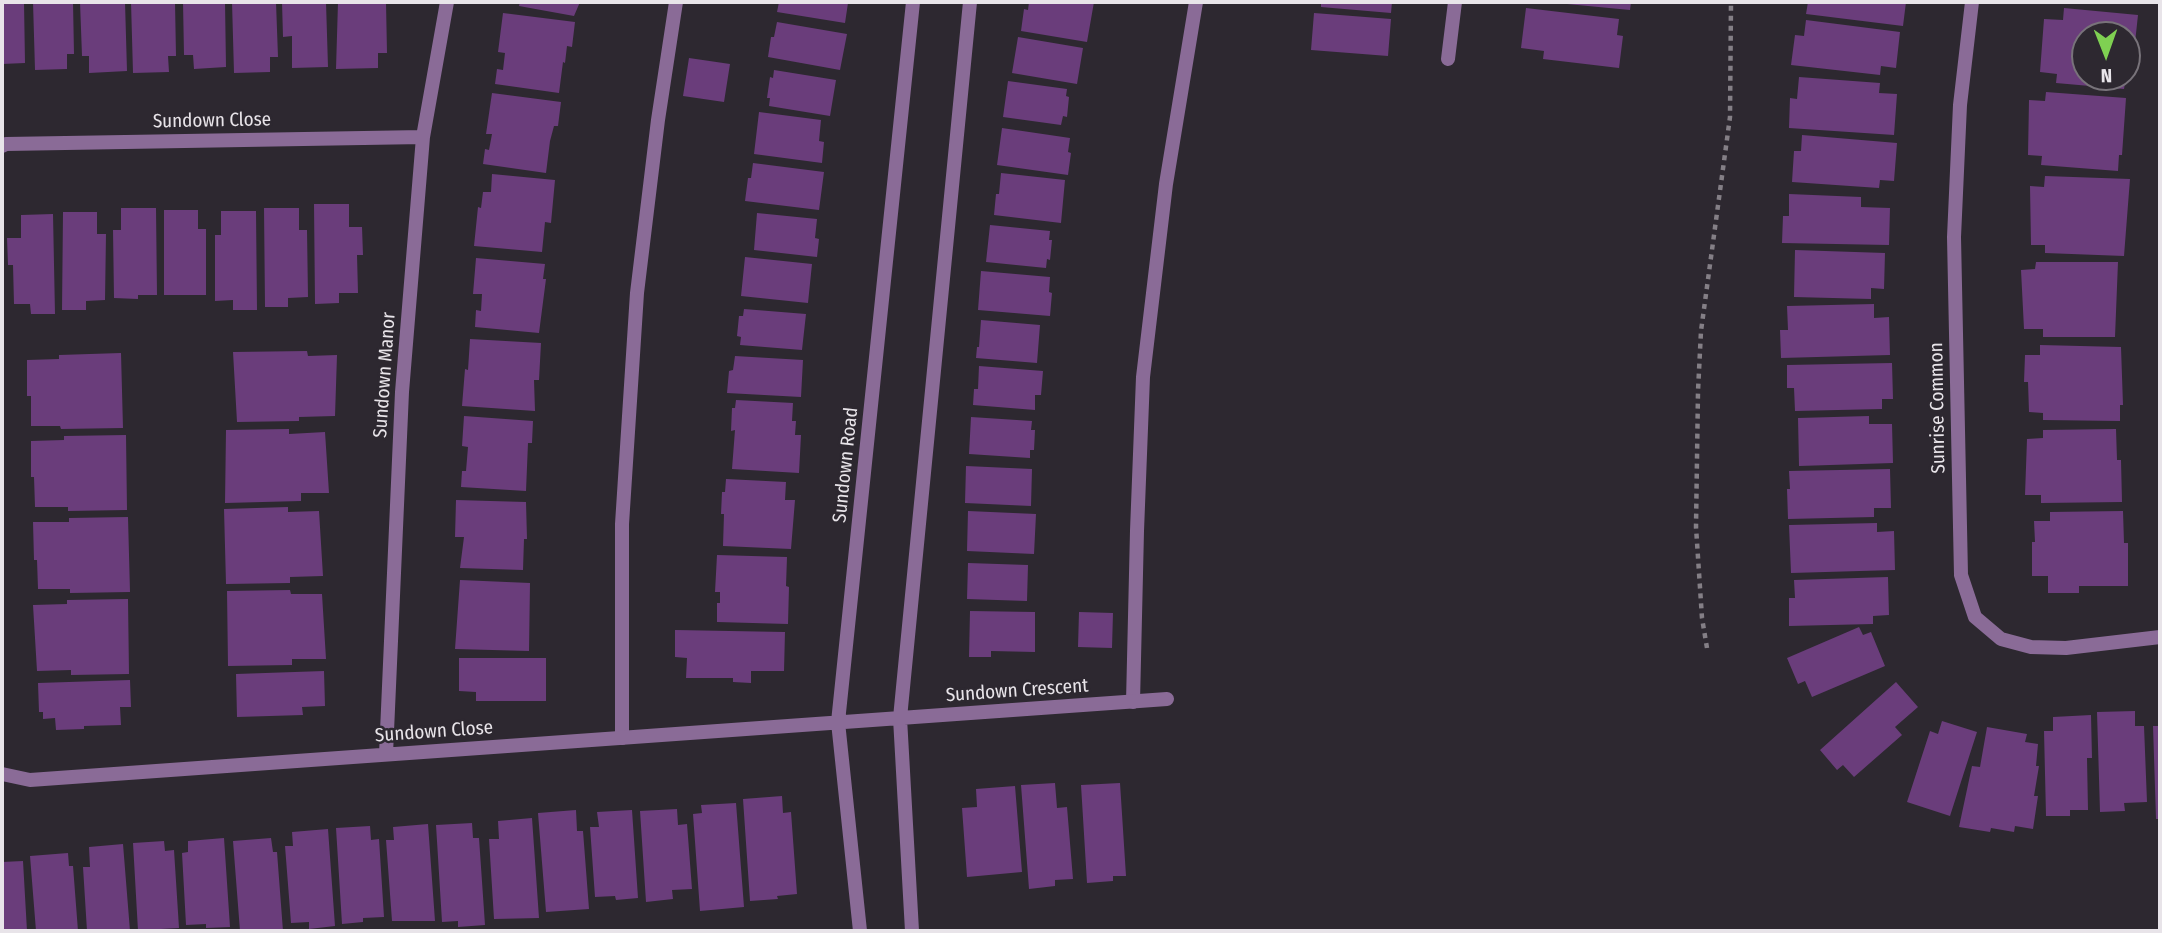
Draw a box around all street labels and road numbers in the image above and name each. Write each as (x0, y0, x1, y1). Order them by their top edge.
street label: Sundown Close (153, 109, 271, 133)
street label: Sundown Manor (369, 311, 401, 439)
street label: Sunrise Common (1925, 342, 1951, 474)
street label: Sundown Road (829, 406, 863, 524)
street label: Sundown Crescent (945, 675, 1089, 707)
street label: Sundown Close (374, 716, 494, 748)

